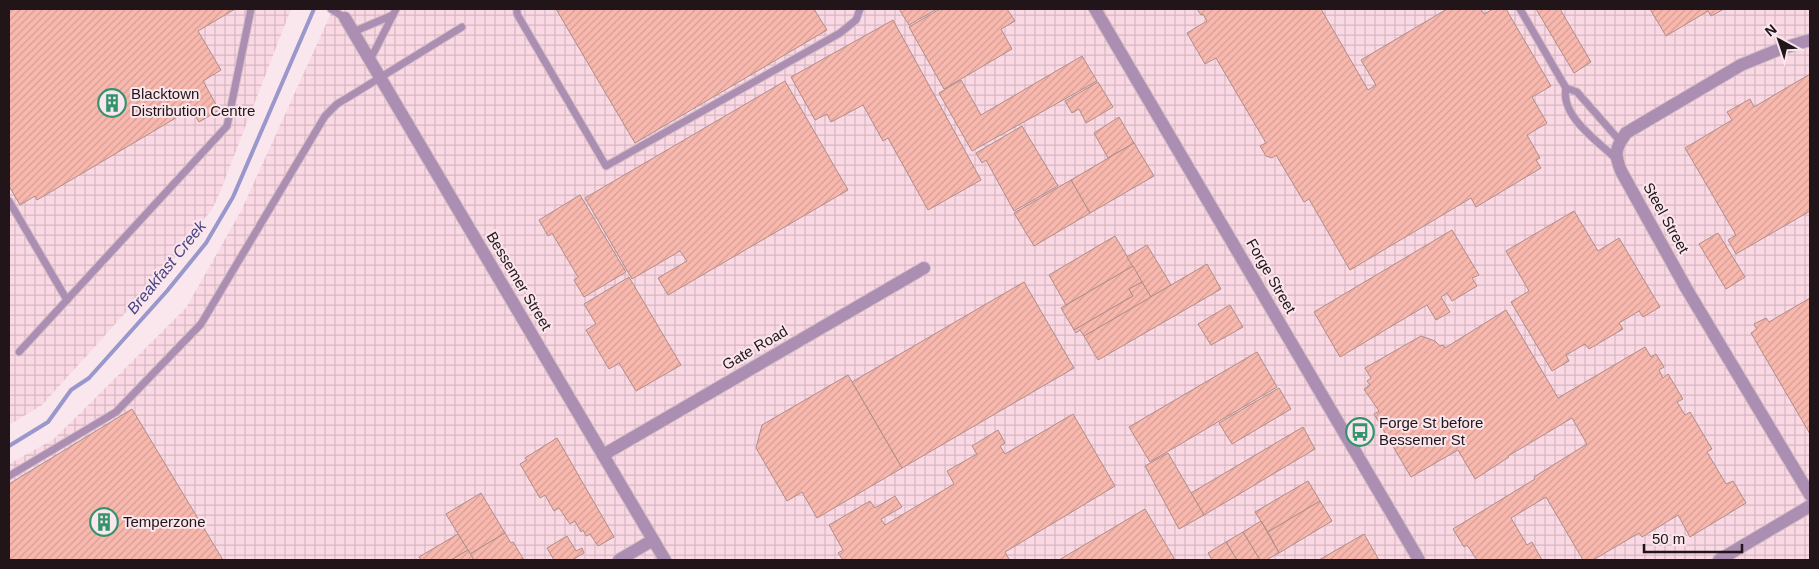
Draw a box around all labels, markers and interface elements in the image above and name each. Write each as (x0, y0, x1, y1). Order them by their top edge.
north arrow (1754, 15, 1804, 65)
text: N (1762, 21, 1780, 39)
place label: Blacktown Distribution Centre (131, 85, 255, 119)
building icon: Blacktown Distribution Centre (97, 88, 127, 118)
street label: Steel Street (1640, 179, 1693, 257)
water label: Breakfast Creek (124, 217, 210, 317)
street label: Bessemer Street (483, 228, 556, 334)
street label: Forge Street (1243, 235, 1300, 317)
street label: Gate Road (719, 322, 790, 373)
place label: Forge St before Bessemer St (1379, 414, 1483, 448)
bus stop icon: Forge St before Bessemer St (1345, 417, 1375, 447)
building icon: Temperzone (89, 507, 119, 537)
place label: Temperzone (123, 513, 206, 530)
scale bar (1644, 522, 1742, 554)
text: 50 m (1652, 530, 1685, 547)

